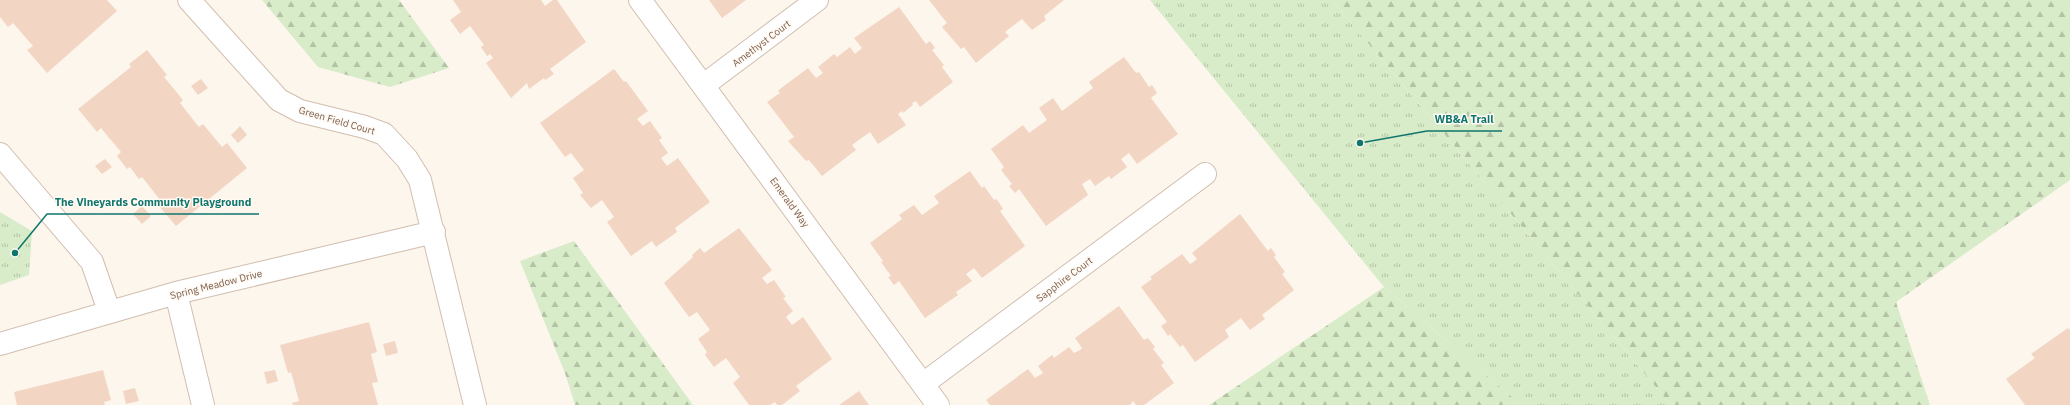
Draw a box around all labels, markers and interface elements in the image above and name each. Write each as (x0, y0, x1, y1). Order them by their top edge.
street label: Amethyst Court (729, 17, 794, 70)
street label: Green Field Court (297, 103, 377, 138)
callout: WB&A Trail (1427, 108, 1502, 131)
text: WB&A Trail (1434, 112, 1494, 126)
street label: Emerald Way (767, 175, 812, 230)
callout: The Vineyards Community Playground (47, 191, 259, 214)
text: The Vineyards Community Playground (55, 195, 251, 209)
street label: Sapphire Court (1034, 254, 1095, 305)
street label: Spring Meadow Drive (169, 267, 264, 302)

